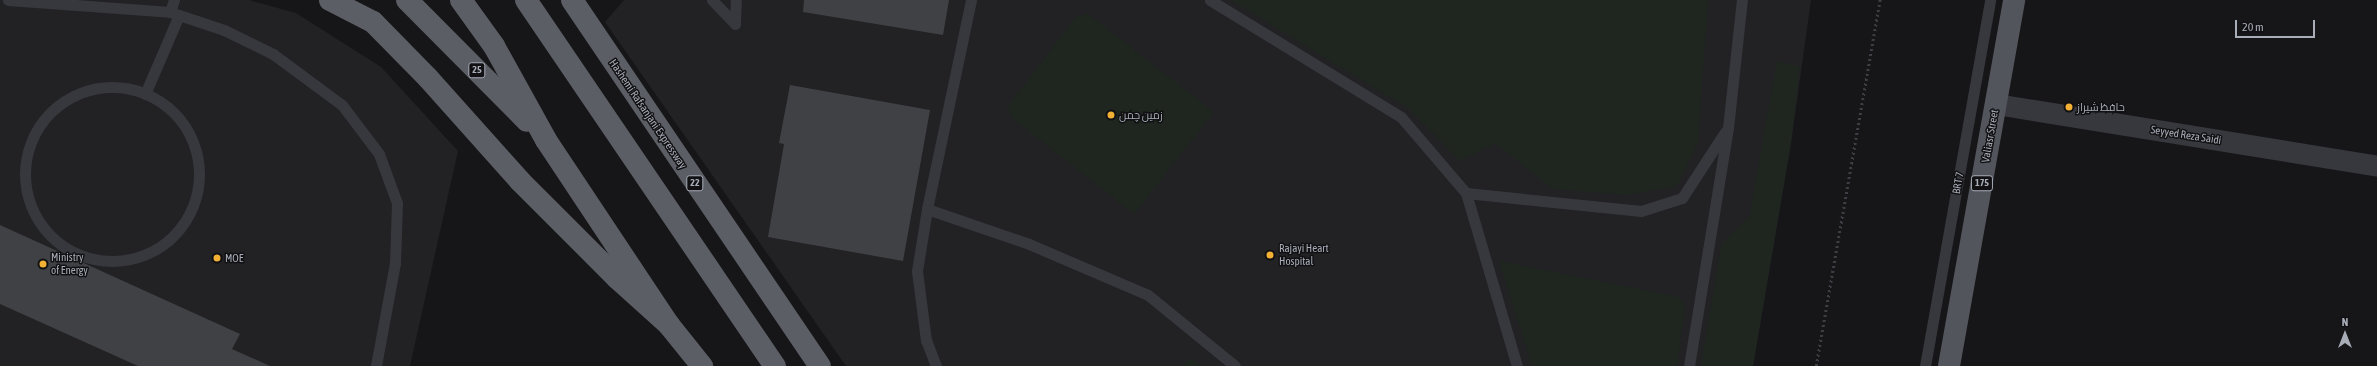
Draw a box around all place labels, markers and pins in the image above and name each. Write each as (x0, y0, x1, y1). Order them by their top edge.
place label: حافظ شیراز (2077, 100, 2125, 114)
marker: حافظ شیراز (2064, 102, 2074, 112)
place label: زمین چمن (1119, 108, 1163, 122)
marker: زمین چمن (1106, 110, 1116, 120)
place label: Rajayi Heart Hospital (1279, 242, 1329, 268)
marker: Rajayi Heart Hospital (1264, 249, 1276, 261)
place label: Ministry of Energy (51, 251, 88, 277)
place label: MOE (225, 251, 243, 265)
marker: MOE (212, 253, 222, 263)
marker: Ministry of Energy (38, 259, 48, 269)

